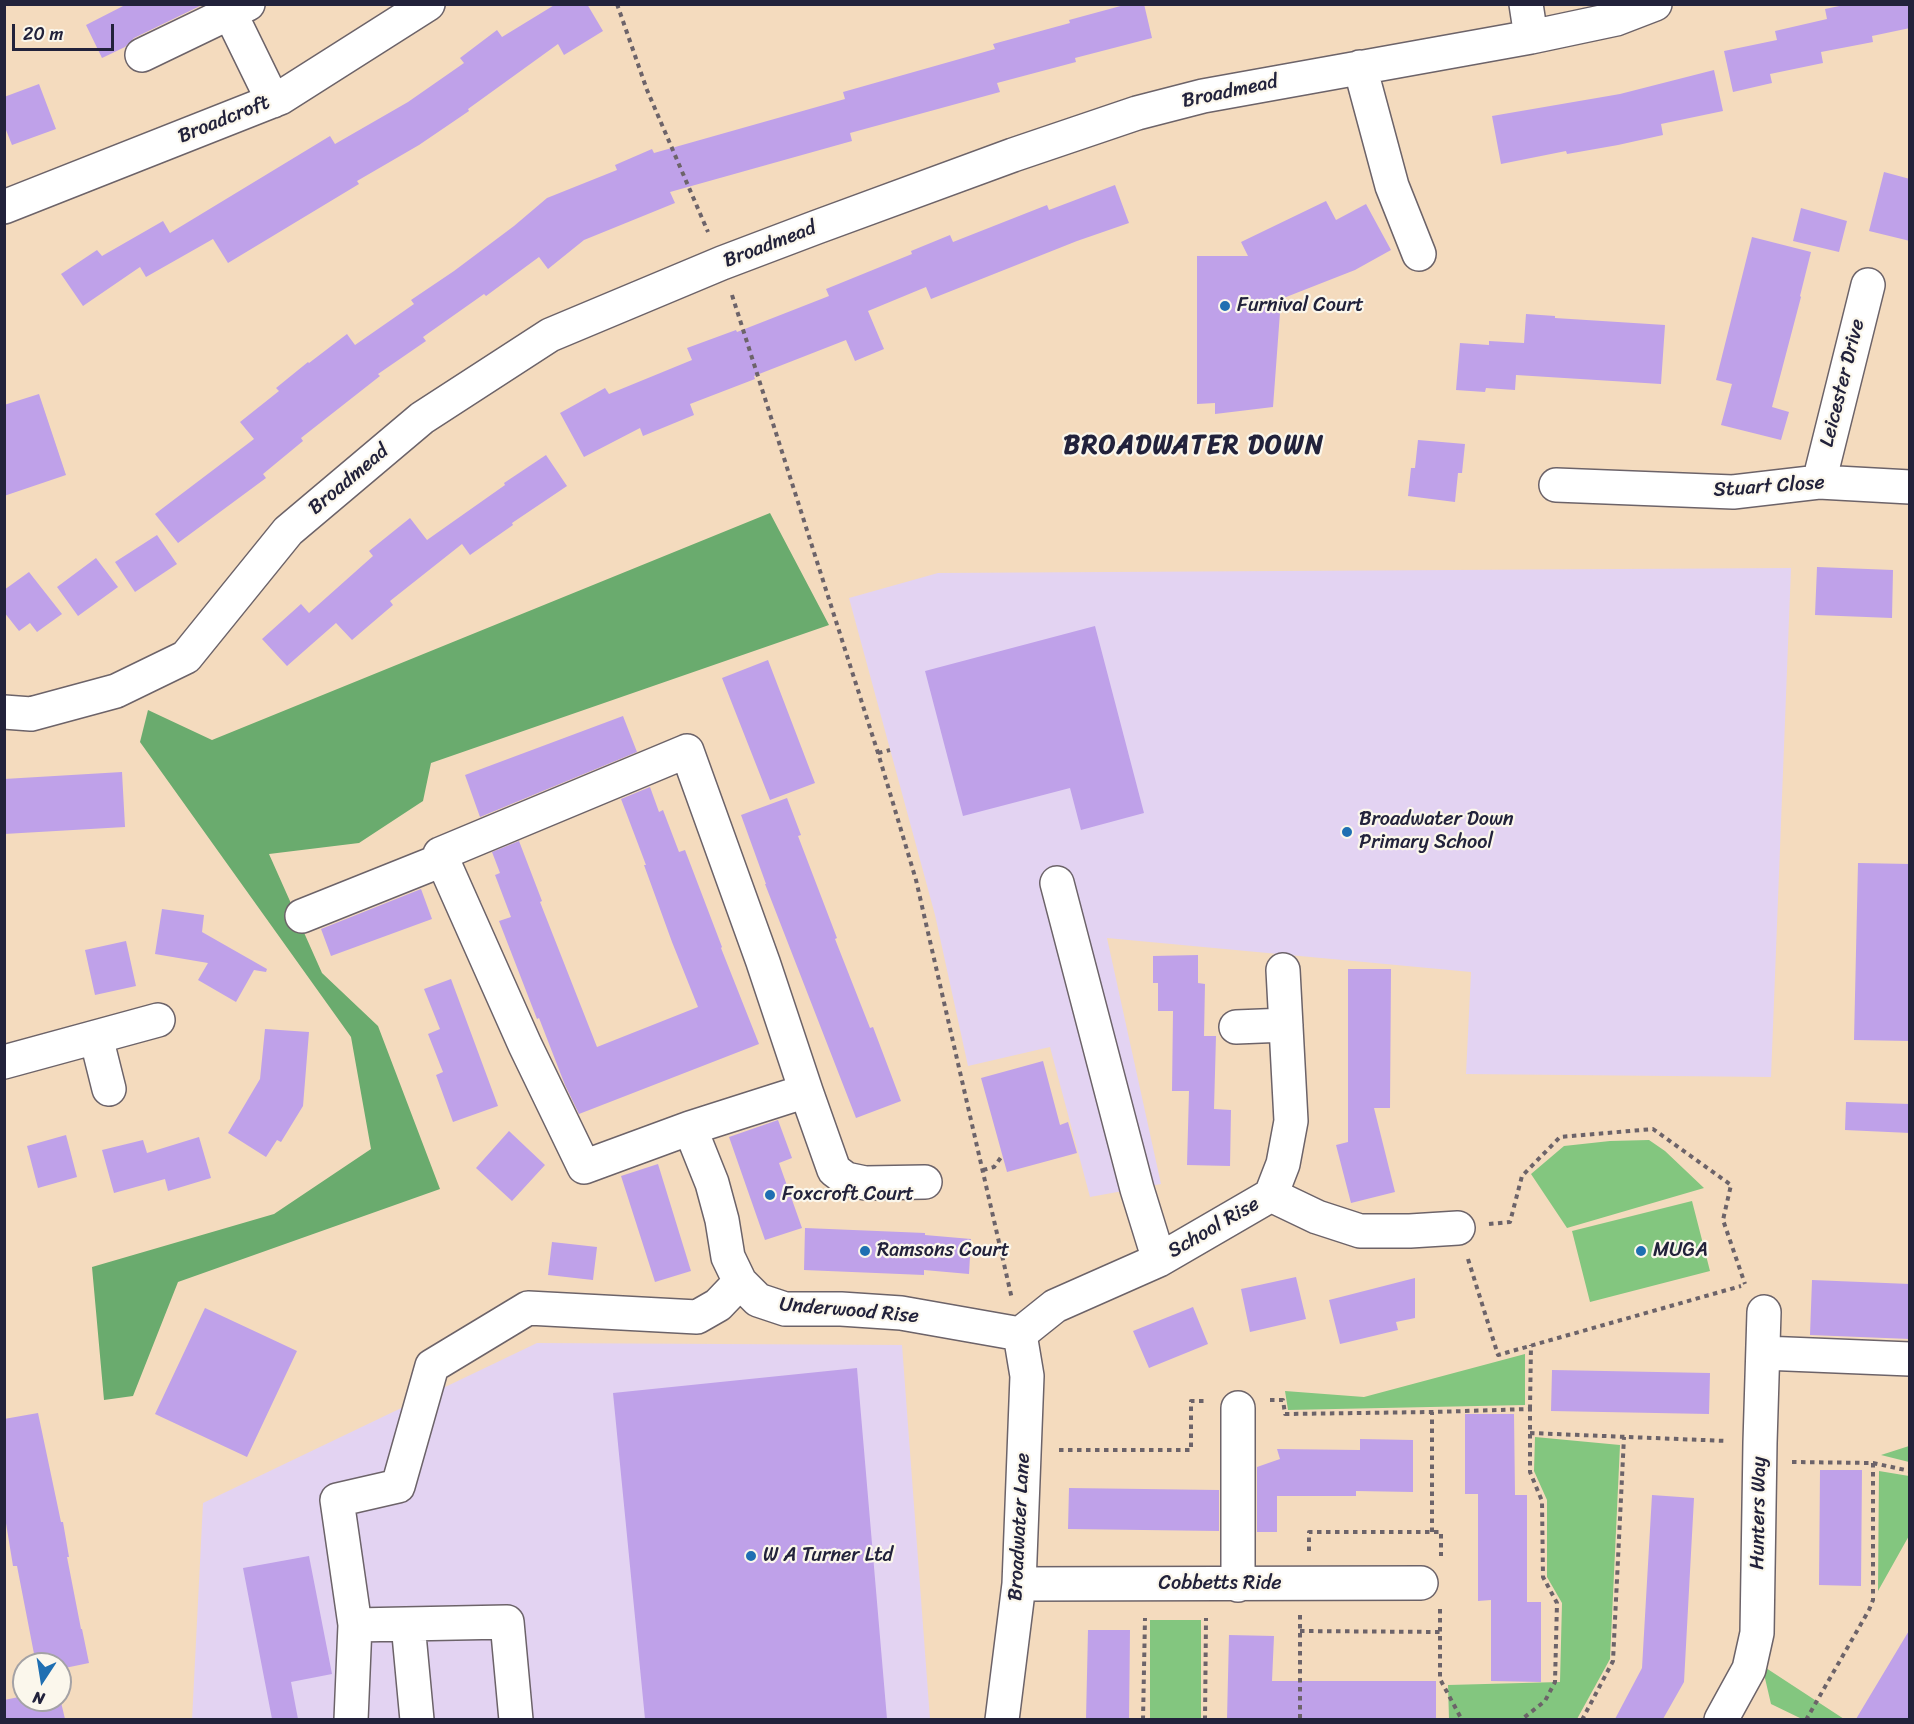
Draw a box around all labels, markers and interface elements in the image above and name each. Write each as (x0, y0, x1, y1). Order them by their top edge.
scale bar (15, 12, 117, 50)
text: 20 m (23, 18, 63, 50)
street label: Broadmead (1180, 70, 1280, 114)
street label: Broadcroft (175, 91, 273, 149)
street label: Broadmead (720, 216, 820, 274)
place label: Furnival Court (1237, 294, 1364, 318)
marker: Furnival Court (1218, 299, 1232, 313)
street label: Leicester Drive (1816, 317, 1870, 449)
district label: BROADWATER DOWN (1064, 430, 1324, 462)
street label: Broadmead (304, 440, 394, 520)
street label: Stuart Close (1713, 471, 1825, 503)
place label: Broadwater Down Primary School (1359, 808, 1514, 855)
marker: Broadwater Down Primary School (1340, 825, 1354, 839)
place label: Foxcroft Court (782, 1183, 914, 1207)
marker: Foxcroft Court (763, 1188, 777, 1202)
street label: School Rise (1164, 1192, 1264, 1264)
place label: Ramsons Court (877, 1239, 1009, 1263)
place label: MUGA (1653, 1239, 1708, 1263)
marker: Ramsons Court (858, 1244, 872, 1258)
marker: MUGA (1634, 1244, 1648, 1258)
street label: Underwood Rise (778, 1293, 920, 1329)
street label: Broadwater Lane (1004, 1452, 1036, 1602)
street label: Hunters Way (1746, 1456, 1772, 1570)
place label: W A Turner Ltd (763, 1544, 893, 1568)
marker: W A Turner Ltd (744, 1549, 758, 1563)
street label: Cobbetts Ride (1159, 1572, 1281, 1596)
north arrow (12, 1652, 72, 1712)
text: N (30, 1683, 47, 1713)

